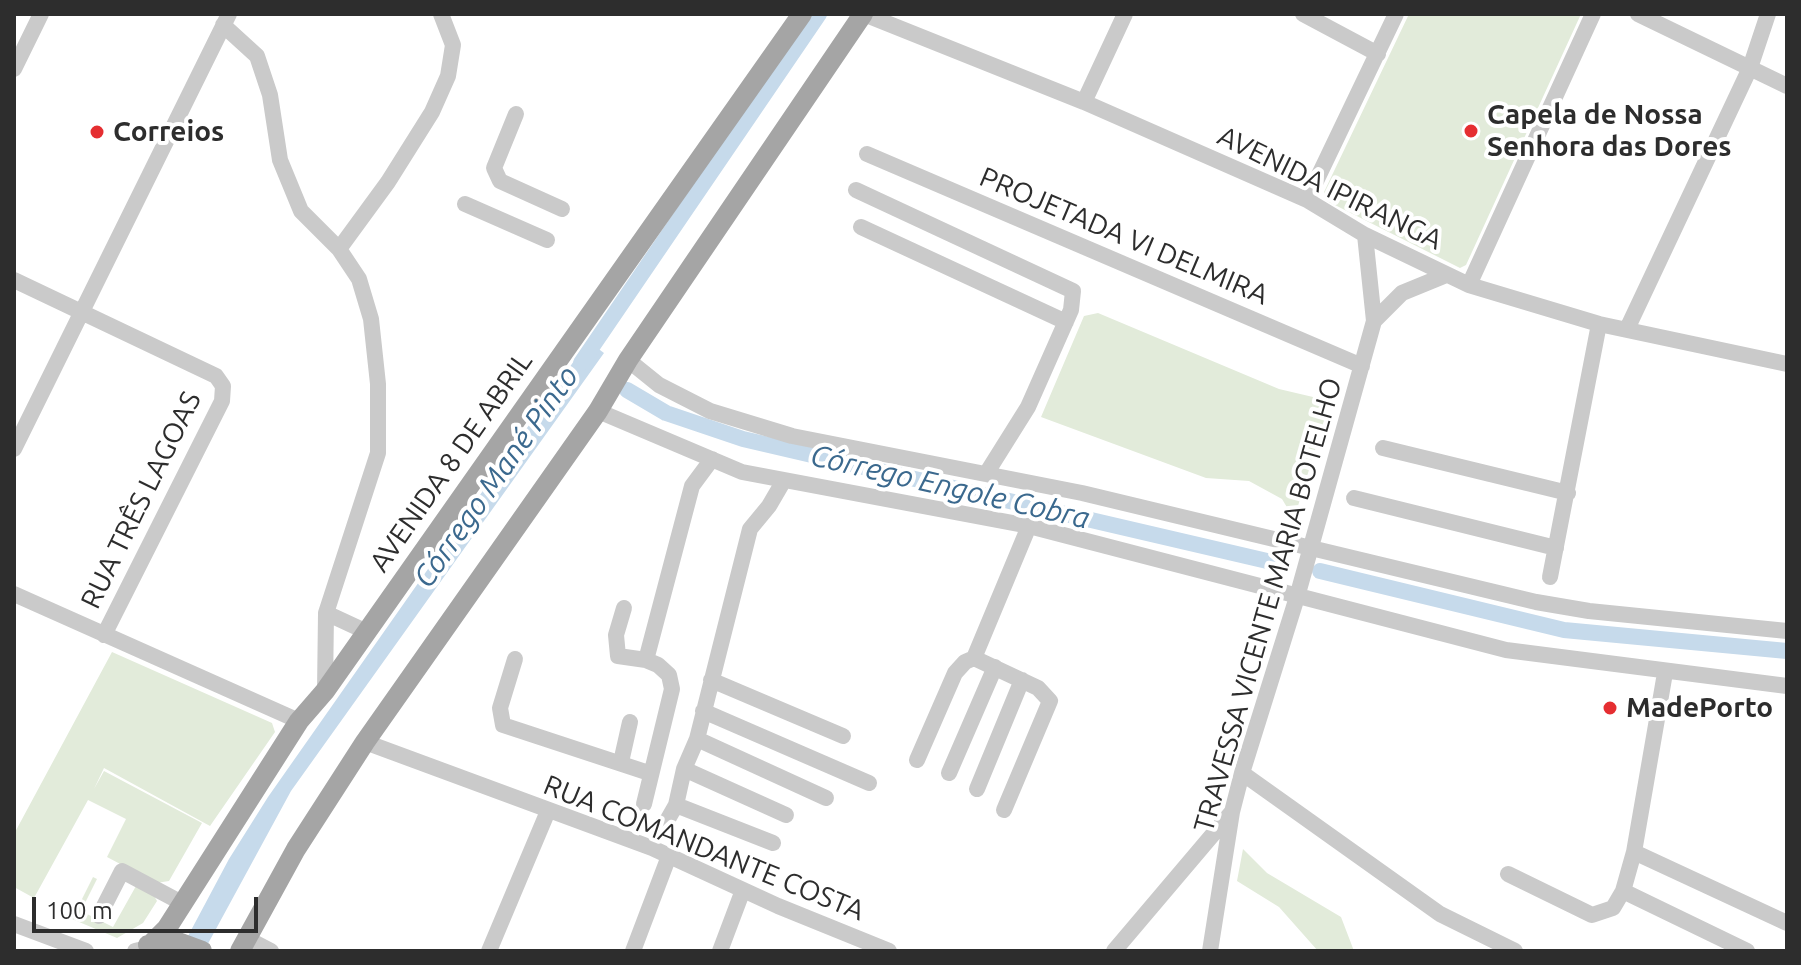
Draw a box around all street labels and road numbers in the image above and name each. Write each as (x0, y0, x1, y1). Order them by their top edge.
street label: AVENIDA IPIRANGA (1212, 119, 1448, 257)
street label: PROJETADA VI DELMIRA (975, 160, 1273, 312)
street label: AVENIDA 8 DE ABRIL (363, 346, 539, 578)
street label: TRAVESSA VICENTE MARIA BOTELHO (1187, 374, 1349, 836)
street label: RUA TRÊS LAGOAS (74, 386, 208, 614)
street label: RUA COMANDANTE COSTA (539, 768, 869, 928)

